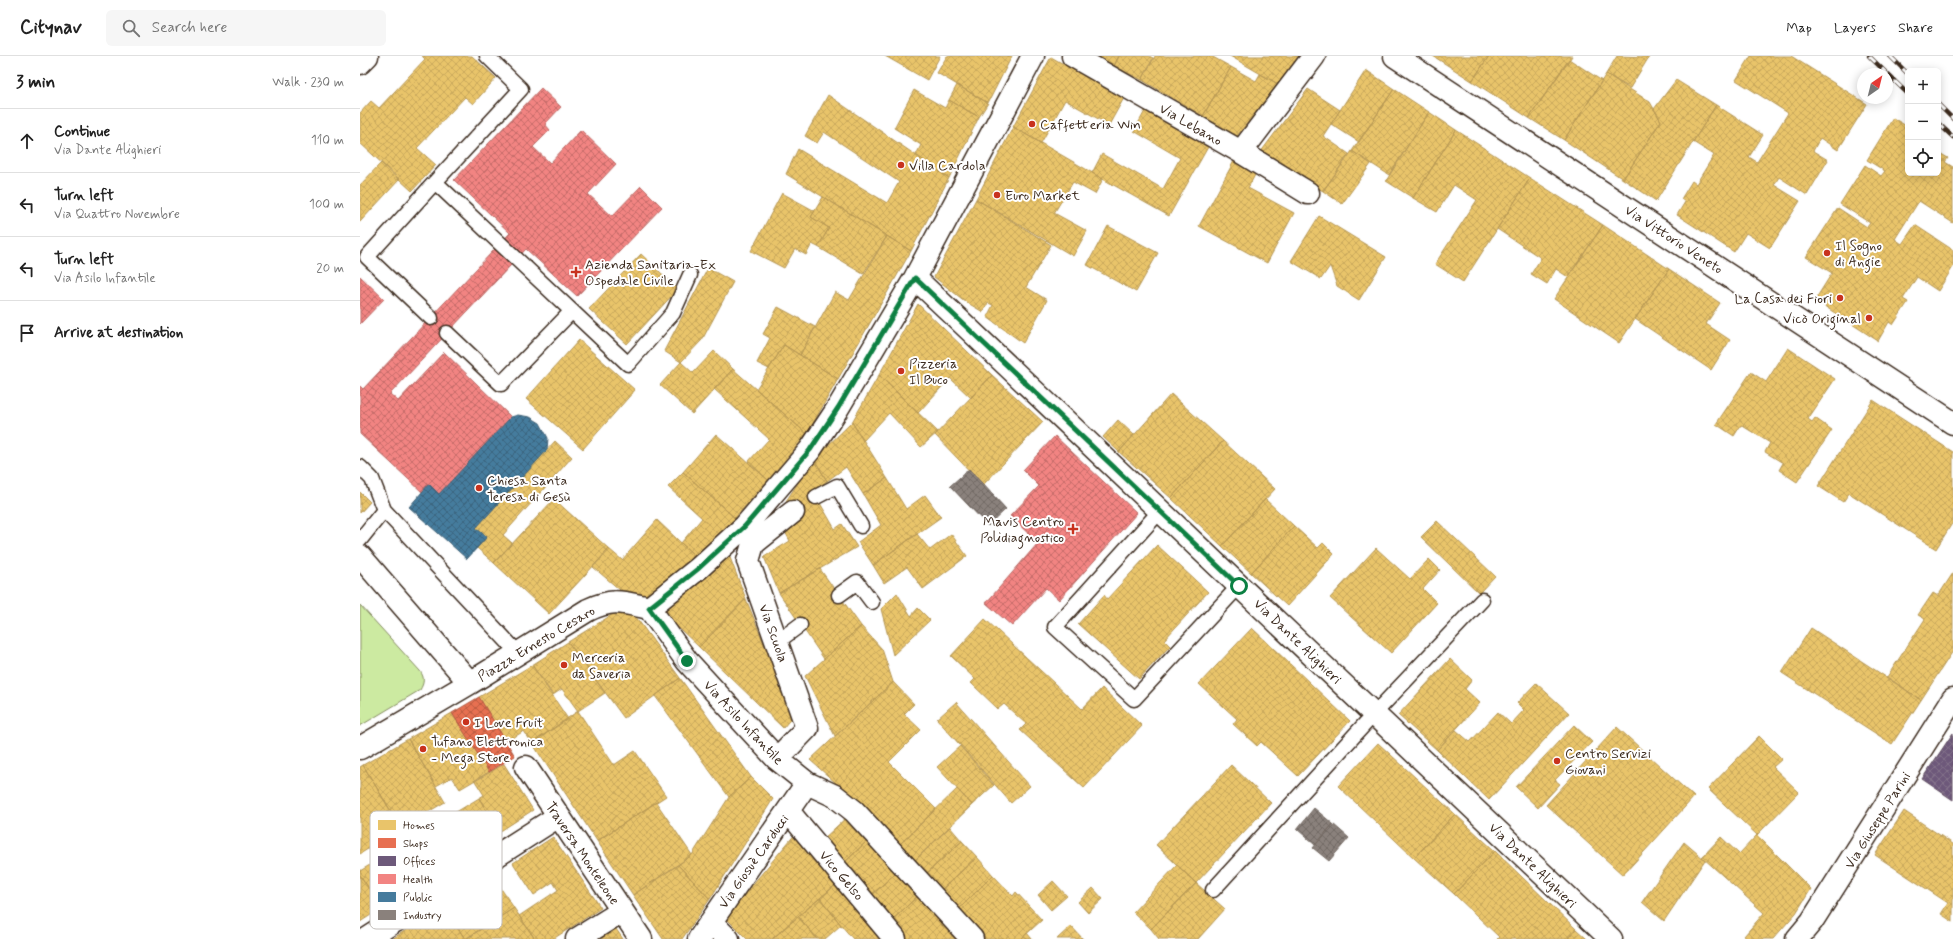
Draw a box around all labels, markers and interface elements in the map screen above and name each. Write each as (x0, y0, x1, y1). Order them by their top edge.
search box (106, 10, 386, 46)
text: Citynav (20, 15, 82, 40)
icon: search (120, 17, 142, 39)
text: Search here (152, 18, 227, 38)
text: Map (1786, 19, 1812, 37)
text: Layers (1834, 19, 1876, 37)
text: Share (1898, 19, 1933, 37)
north arrow (1857, 68, 1893, 104)
map controls (1905, 68, 1941, 176)
button: + (1905, 68, 1941, 104)
text: 3 min (16, 71, 55, 93)
text: Walk · 230 m (272, 74, 344, 91)
street label: Via Lebano (1156, 100, 1225, 150)
button: − (1905, 104, 1941, 140)
place label: Caffetteria Win (1040, 116, 1141, 134)
marker: Caffetteria Win (1027, 119, 1037, 129)
text: Continue (54, 122, 110, 142)
icon: ahead (16, 130, 38, 152)
text: 110 m (311, 132, 344, 149)
button: locate (1905, 140, 1941, 176)
text: Via Dante Alighieri (54, 142, 161, 159)
place label: Villa Cardola (909, 157, 986, 175)
marker: Villa Cardola (896, 160, 906, 170)
text: Turn left (54, 186, 114, 206)
place label: Euro Market (1005, 187, 1081, 205)
marker: Euro Market (992, 190, 1002, 200)
icon: left (16, 194, 38, 216)
text: 100 m (309, 196, 344, 213)
street label: Via Vittorio Veneto (1621, 201, 1726, 278)
text: Via Quattro Novembre (54, 206, 180, 223)
place label: Il Sogno di Angie (1835, 237, 1882, 273)
marker: Il Sogno di Angie (1822, 248, 1832, 258)
text: Turn left (54, 250, 114, 270)
place label: Azienda Sanitaria-Ex Ospedale Civile (585, 256, 716, 290)
icon: left (16, 258, 38, 280)
text: 20 m (316, 260, 344, 277)
marker: Azienda Sanitaria-Ex Ospedale Civile (570, 266, 582, 278)
text: Via Asilo Infantile (54, 270, 156, 287)
place label: La Casa dei Fiori (1735, 290, 1832, 308)
marker: La Casa dei Fiori (1835, 293, 1845, 303)
place label: Vicò Original (1783, 310, 1861, 330)
marker: Vicò Original (1864, 313, 1874, 323)
icon: arrive (16, 322, 38, 344)
text: Arrive at destination (54, 323, 183, 343)
place label: Pizzeria Il Buco (909, 355, 957, 389)
marker: Pizzeria Il Buco (896, 366, 906, 376)
place label: Chiesa Santa Teresa di Gesù (487, 472, 570, 506)
marker: Chiesa Santa Teresa di Gesù (474, 483, 484, 493)
place label: Mavis Centro Polidiagnostico (980, 513, 1064, 549)
marker: Mavis Centro Polidiagnostico (1067, 523, 1079, 535)
route start (1230, 577, 1248, 595)
street label: Via Dante Alighieri (1250, 595, 1345, 688)
street label: Piazza Ernesto Cesaro (475, 602, 598, 686)
street label: Via Scuola (754, 602, 792, 665)
place label: Merceria da Saveria (572, 649, 631, 683)
route end (678, 652, 696, 670)
marker: Merceria da Saveria (559, 660, 569, 670)
street label: Via Asilo Infantile (699, 677, 787, 769)
place label: I Love Fruit (474, 714, 544, 732)
marker: I Love Fruit (461, 717, 471, 727)
place label: Tufano Elettronica - Mega Store (431, 733, 544, 769)
marker: Tufano Elettronica - Mega Store (418, 744, 428, 754)
place label: Centro Servizi Giovani (1565, 745, 1651, 779)
marker: Centro Servizi Giovani (1552, 756, 1562, 766)
street label: Via Giuseppe Parini (1841, 769, 1915, 872)
street label: Traversa Monteleone (541, 799, 623, 909)
legend (370, 811, 502, 929)
street label: Via Giosuè Carducci (715, 811, 793, 912)
text: Homes (403, 819, 435, 833)
street label: Via Dante Alighieri (1485, 819, 1580, 912)
text: Shops (403, 837, 428, 851)
street label: Vico Gelso (815, 847, 867, 904)
text: Offices (403, 855, 435, 869)
text: Health (403, 873, 433, 887)
text: Public (403, 891, 433, 905)
text: Industry (403, 909, 442, 923)

